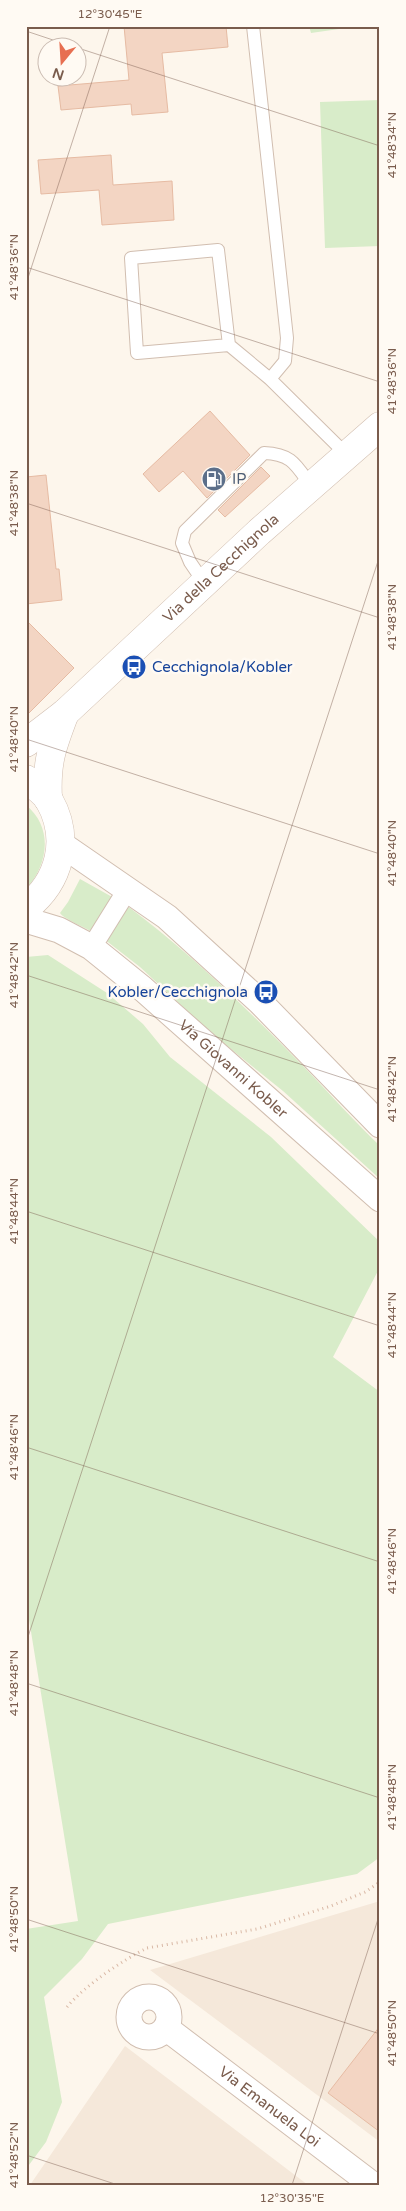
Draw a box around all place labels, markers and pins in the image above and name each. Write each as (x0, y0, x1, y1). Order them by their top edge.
fuel station icon: IP (201, 466, 227, 492)
place label: IP (232, 470, 246, 488)
bus stop icon: Cecchignola/Kobler (121, 654, 147, 680)
place label: Cecchignola/Kobler (152, 658, 293, 676)
bus stop icon: Kobler/Cecchignola (253, 979, 279, 1005)
place label: Kobler/Cecchignola (107, 983, 248, 1001)

